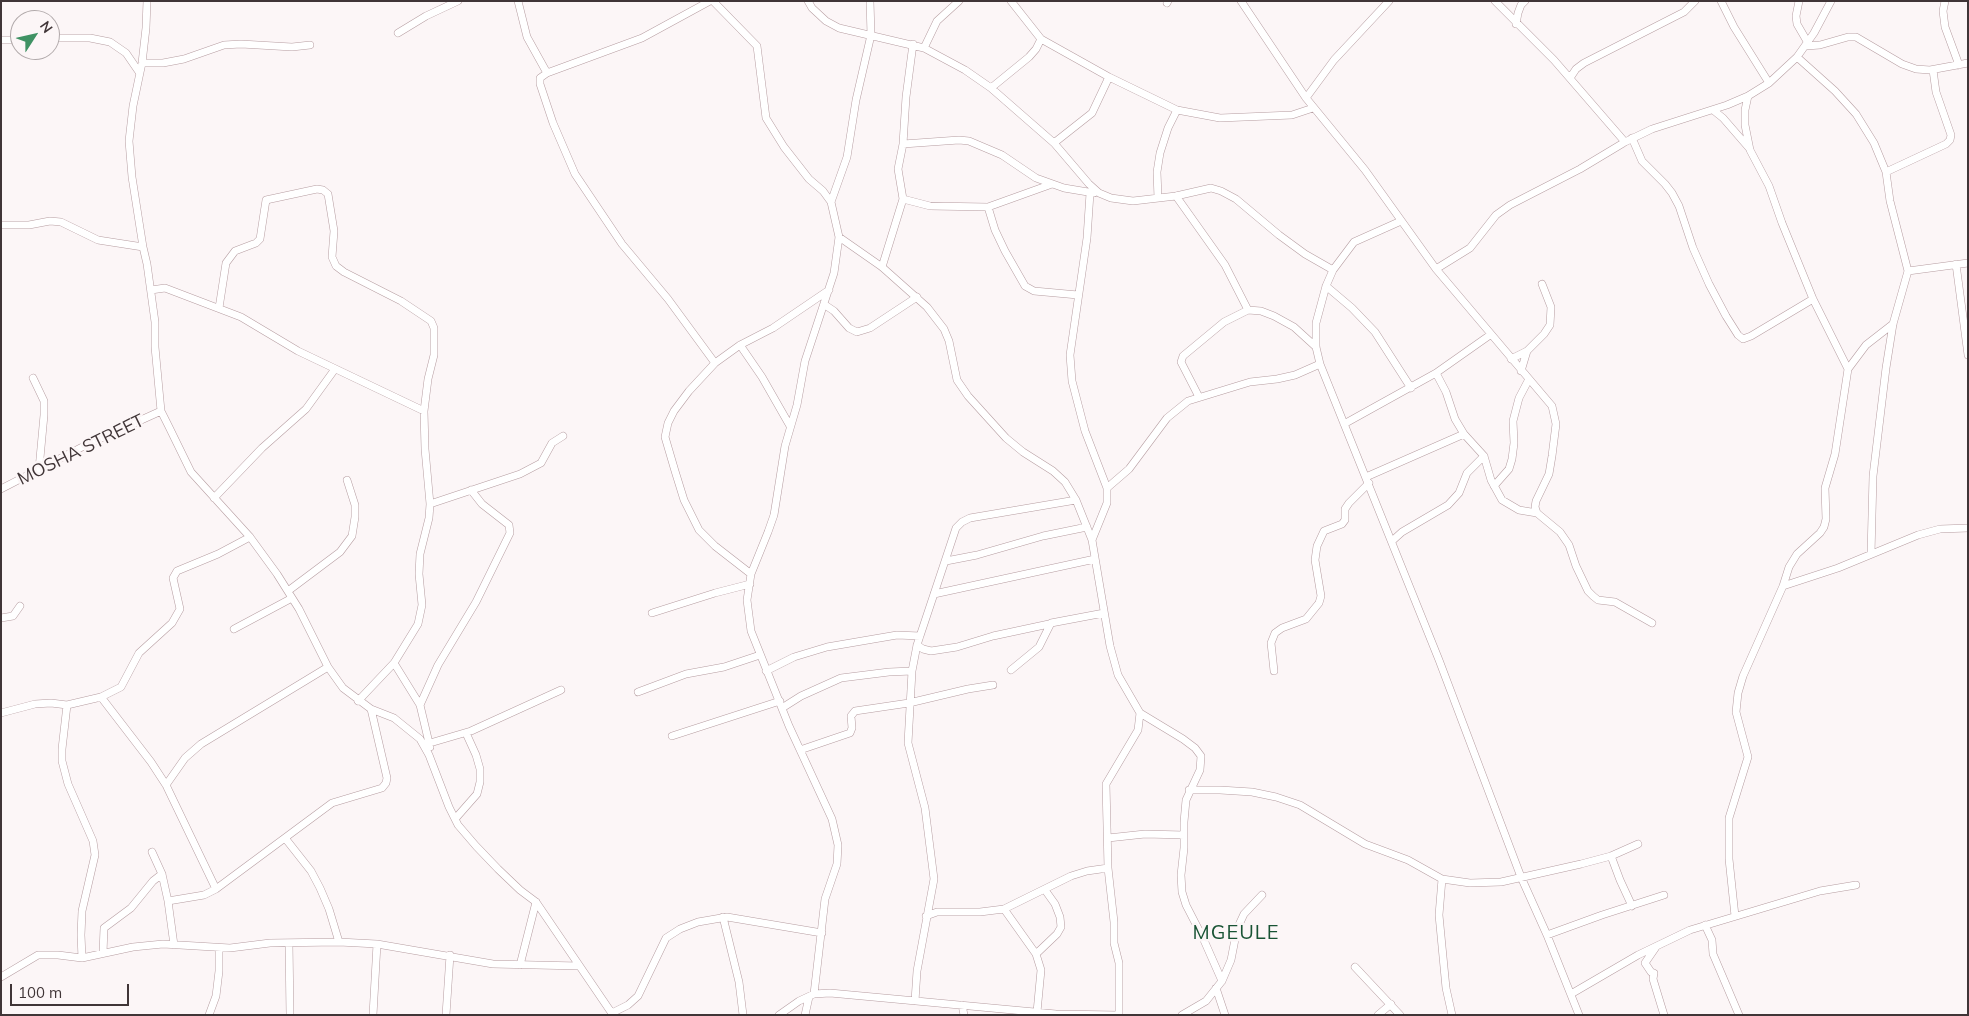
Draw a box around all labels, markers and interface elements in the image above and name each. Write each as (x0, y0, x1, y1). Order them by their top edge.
north arrow (10, 10, 60, 60)
text: N (36, 17, 57, 36)
street label: MOSHA STREET (14, 410, 148, 490)
district label: MGEULE (1192, 921, 1280, 945)
scale bar (12, 974, 131, 1006)
text: 100 m (18, 983, 62, 1002)

